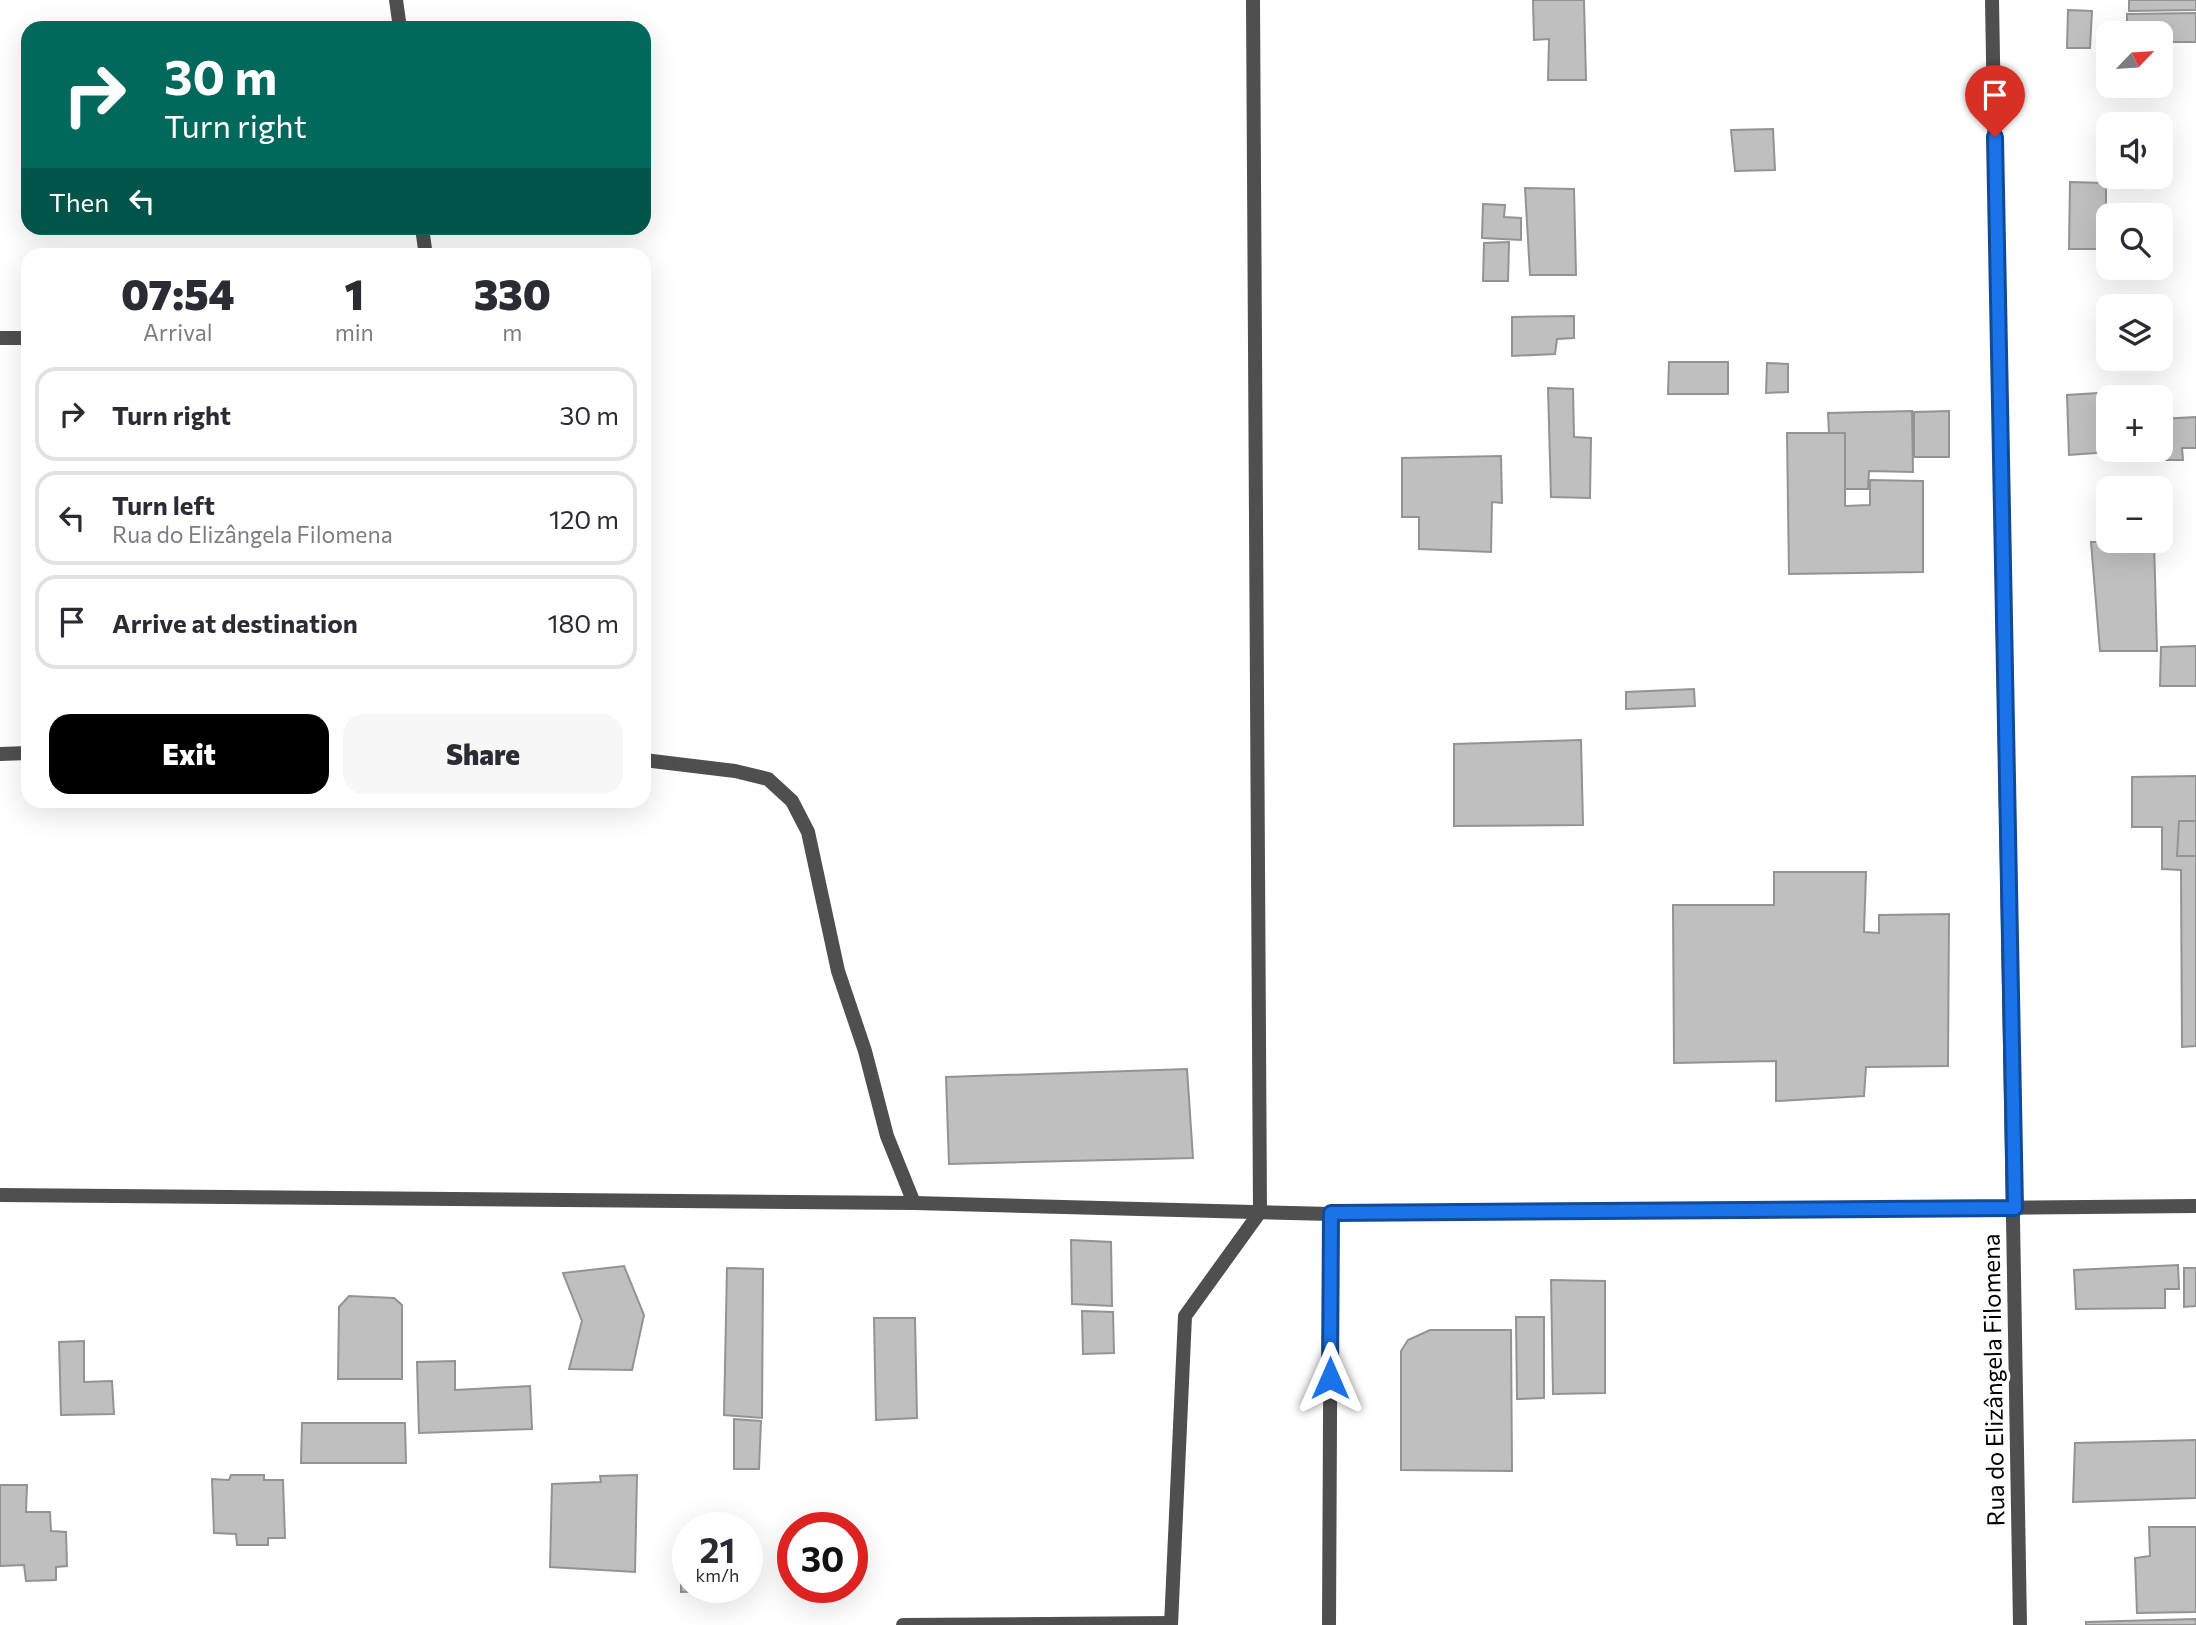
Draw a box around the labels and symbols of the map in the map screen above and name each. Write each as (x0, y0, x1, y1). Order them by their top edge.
north arrow (2096, 21, 2174, 98)
pin (1965, 65, 2025, 137)
street label: Rua do Elizângela Filomena (1975, 1233, 2010, 1527)
position arrow (1293, 1341, 1367, 1415)
speed limit sign: 30 (777, 1512, 868, 1603)

